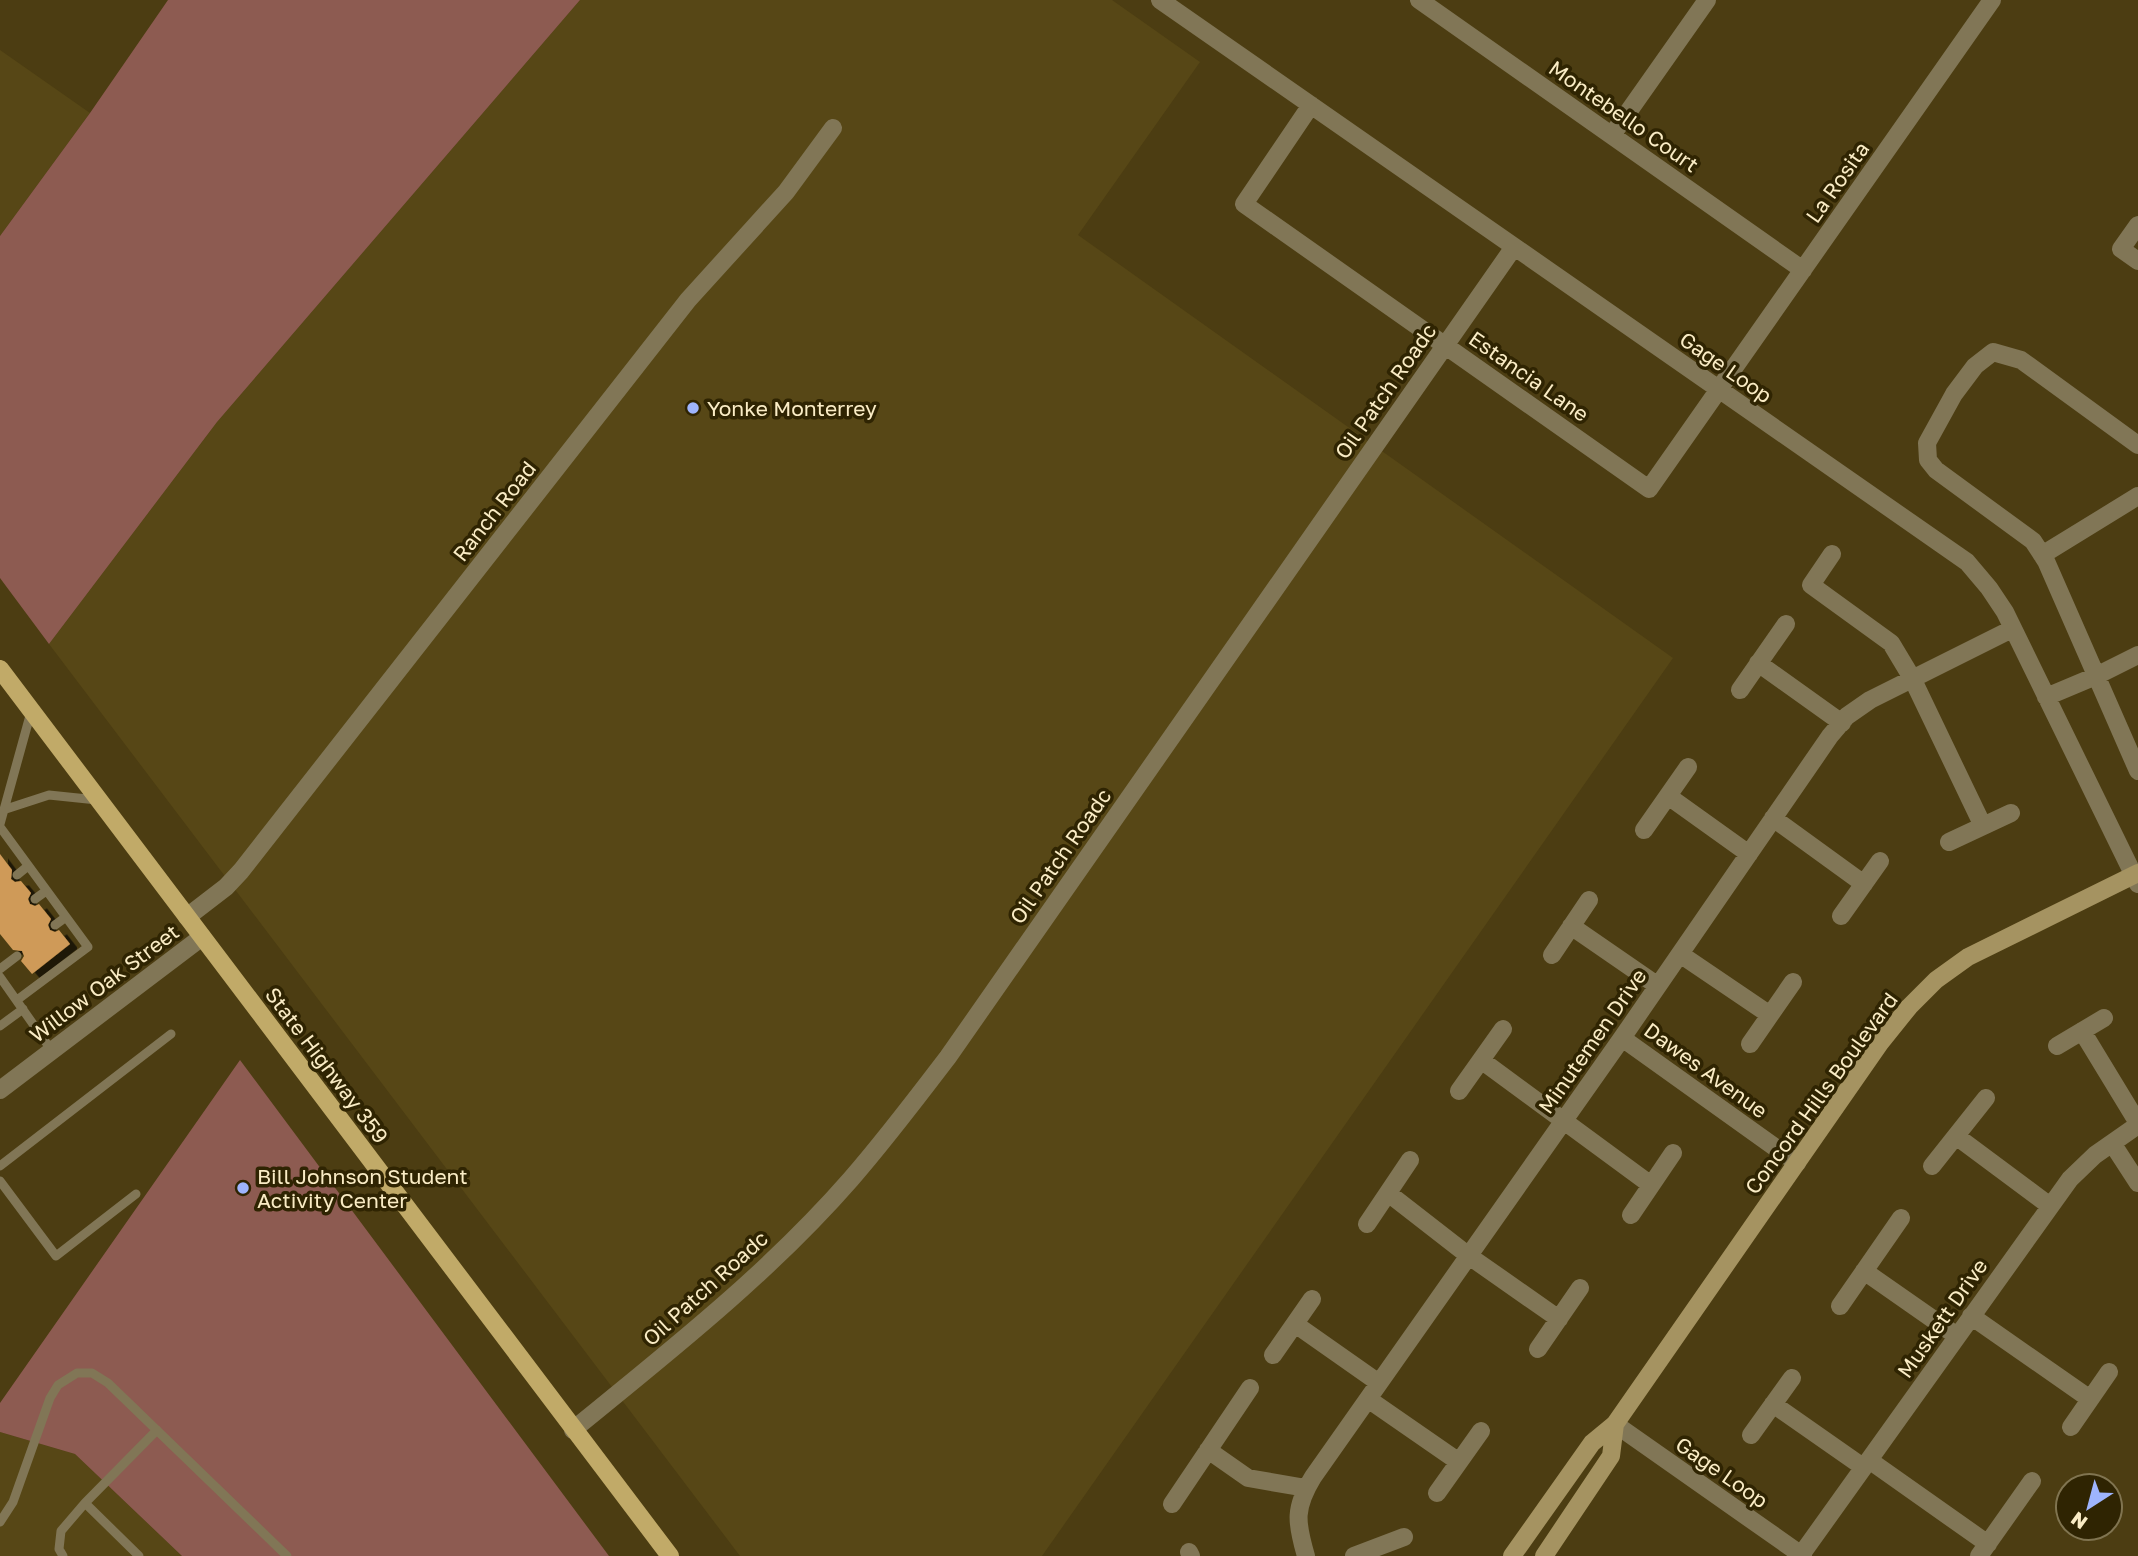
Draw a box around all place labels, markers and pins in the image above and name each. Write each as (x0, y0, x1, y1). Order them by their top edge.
place label: Yonke Monterrey (707, 395, 877, 421)
marker: Yonke Monterrey (685, 400, 701, 416)
place label: Bill Johnson Student Activity Center (257, 1163, 468, 1213)
marker: Bill Johnson Student Activity Center (235, 1180, 251, 1196)

